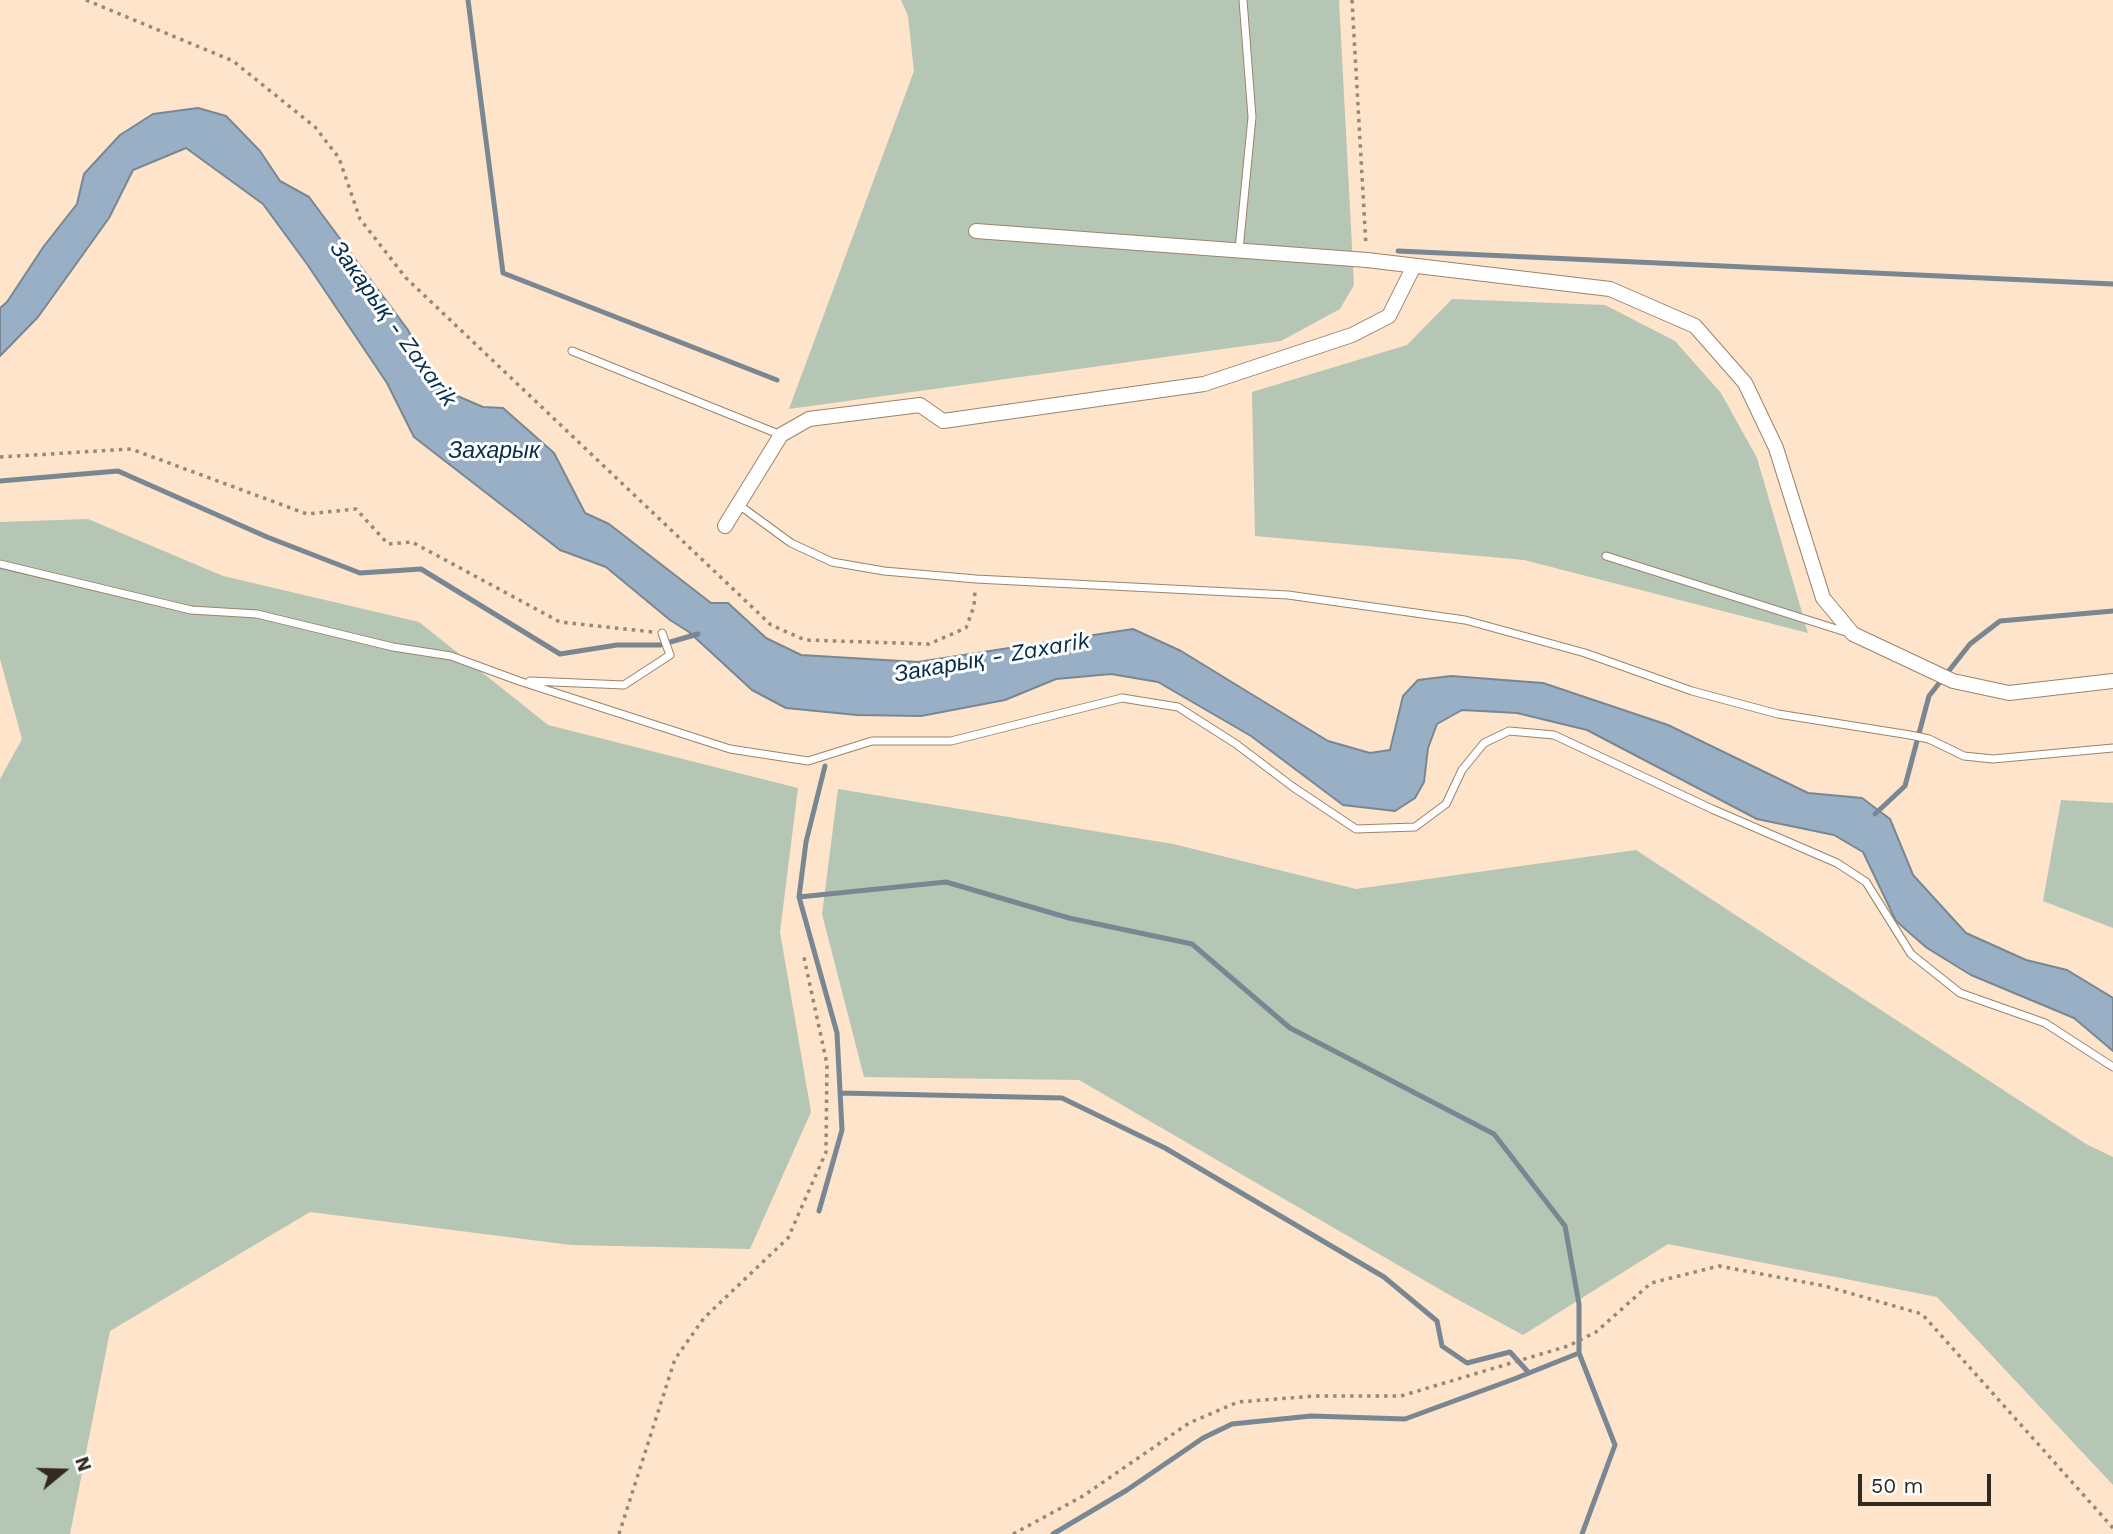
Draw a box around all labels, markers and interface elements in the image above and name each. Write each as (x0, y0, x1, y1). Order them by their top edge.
water label: Закарық - Zaxarik (323, 236, 463, 412)
water label: Захарык (448, 437, 540, 465)
water label: Закарық - Zaxarik (892, 627, 1092, 689)
north arrow (28, 1436, 98, 1506)
text: N (70, 1454, 96, 1474)
scale bar (1861, 1460, 1994, 1504)
text: 50 m (1871, 1473, 1923, 1498)

